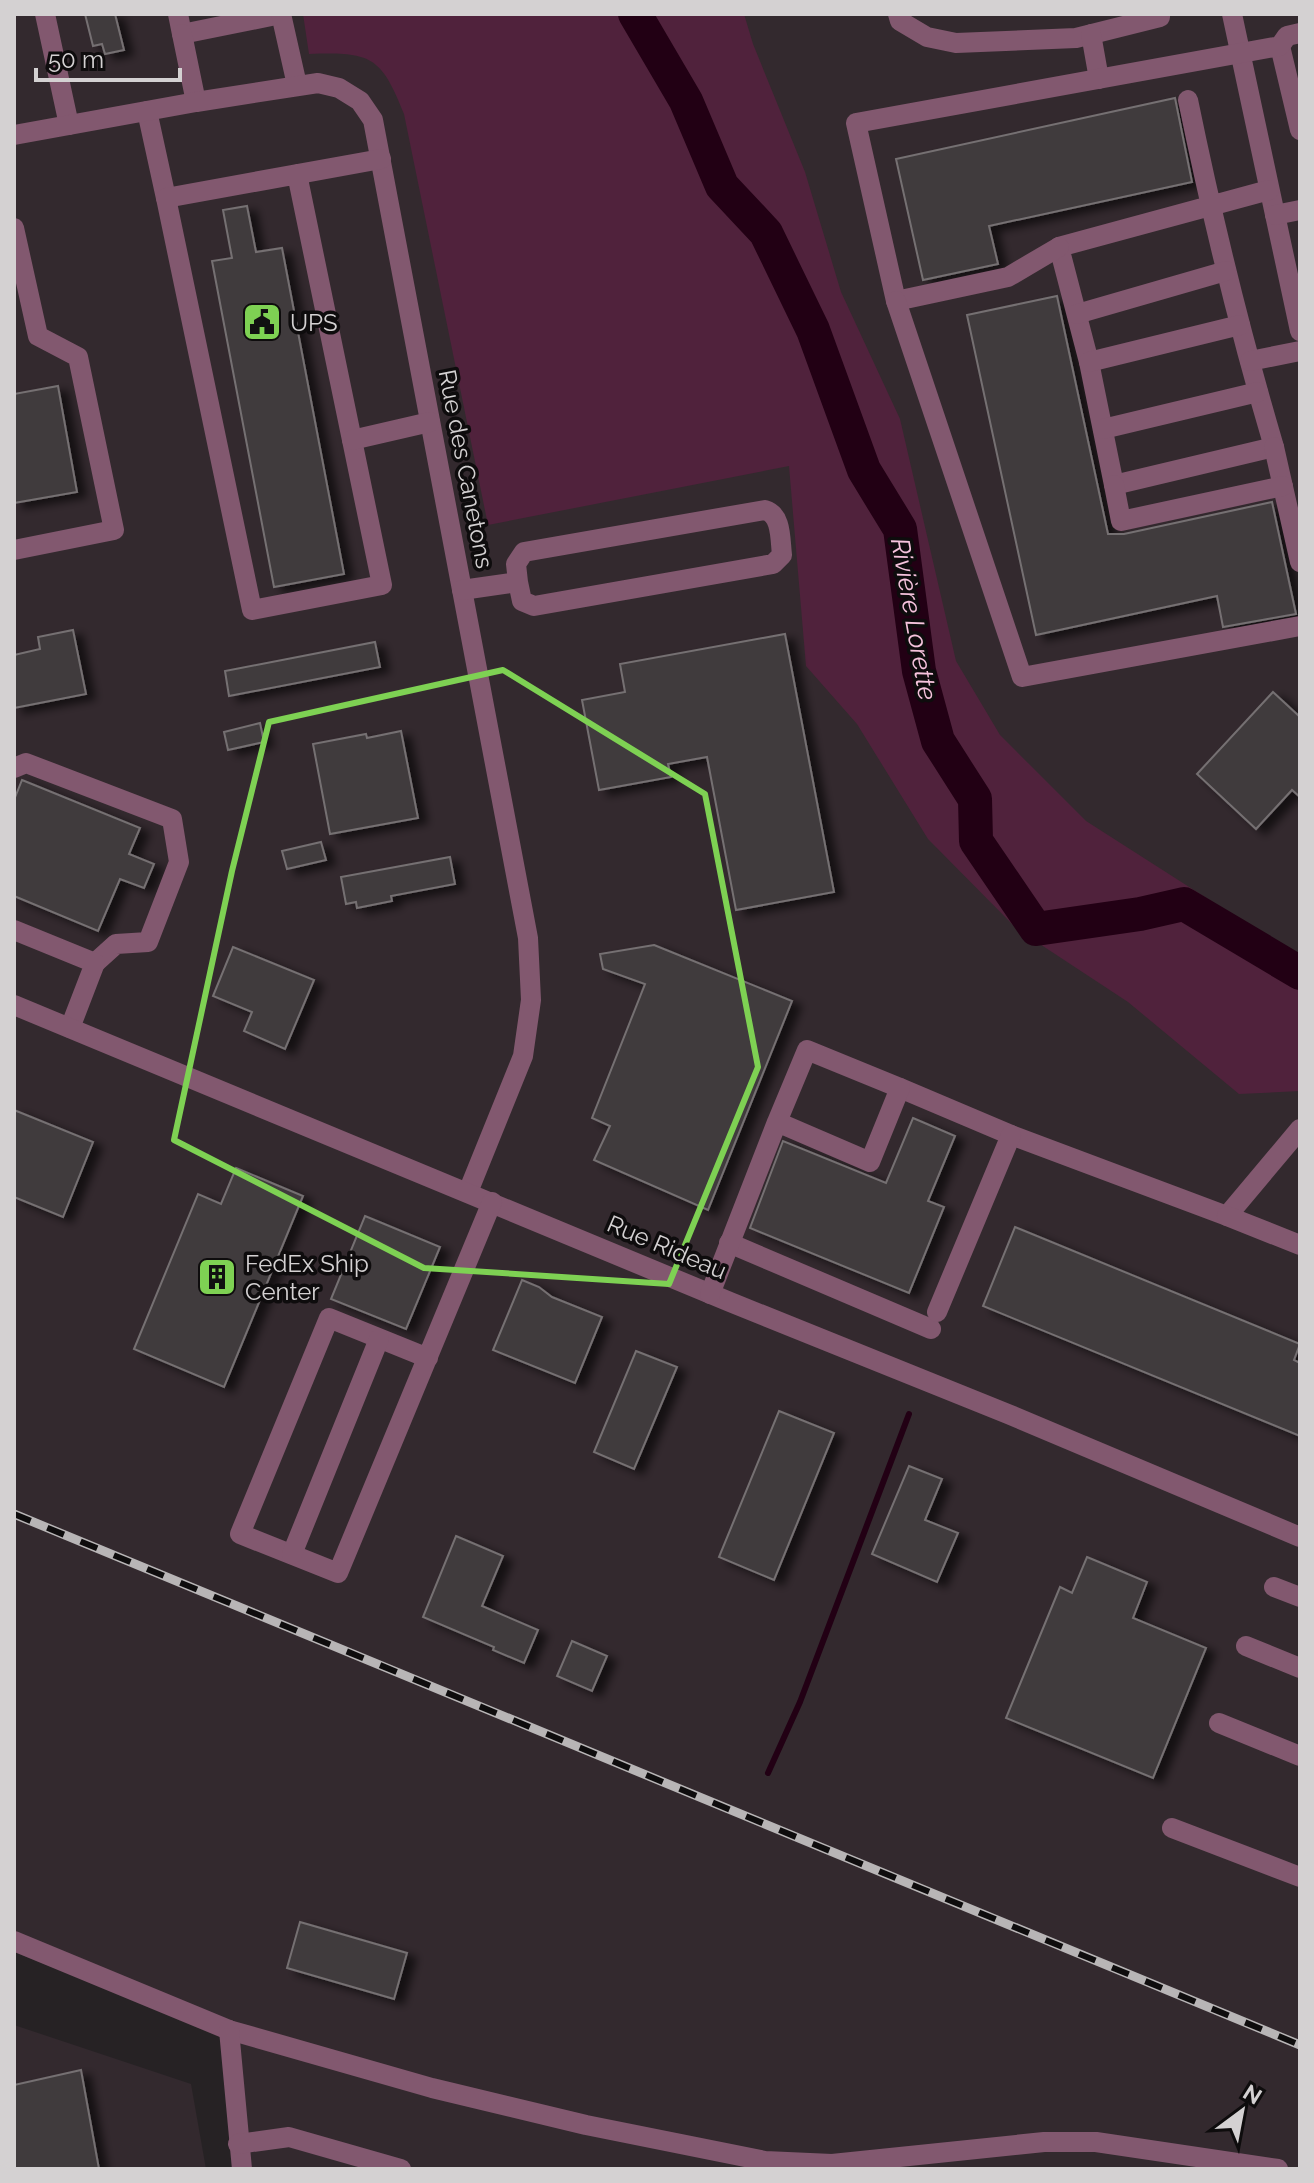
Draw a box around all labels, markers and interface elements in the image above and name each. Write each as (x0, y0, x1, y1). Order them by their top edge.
scale bar (36, 32, 180, 82)
text: 50 m (48, 45, 104, 74)
public building icon: UPS (241, 301, 283, 343)
place label: UPS (290, 308, 338, 337)
street label: Rue des Canetons (433, 367, 499, 571)
water label: Rivière Lorette (885, 535, 943, 703)
street label: Rue Rideau (603, 1209, 731, 1285)
place label: FedEx Ship Center (245, 1249, 369, 1306)
building icon: FedEx Ship Center (196, 1256, 238, 1298)
north arrow (1202, 2071, 1282, 2151)
text: N (1239, 2079, 1267, 2110)

